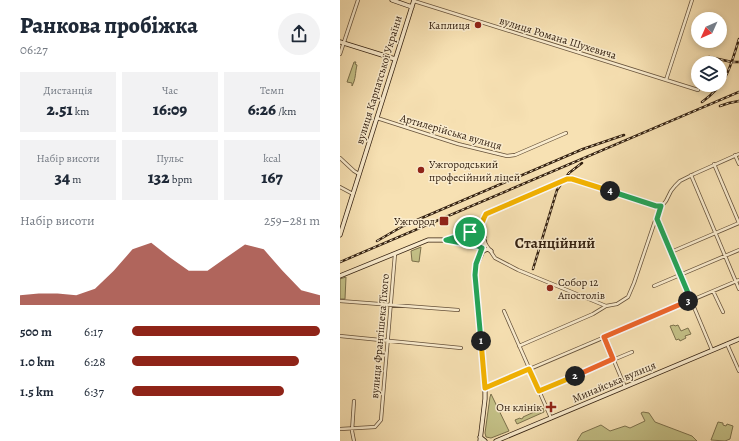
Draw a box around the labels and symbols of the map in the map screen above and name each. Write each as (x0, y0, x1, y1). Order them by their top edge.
north arrow (691, 12, 727, 48)
street label: вулиця Романа Шухевича (498, 13, 619, 63)
street label: вулиця Карпатської України (352, 14, 406, 146)
place label: Каплиця (428, 18, 470, 33)
marker: Каплиця (473, 20, 483, 30)
street label: Артилерійська вулиця (398, 110, 504, 154)
place label: Ужгородський професійний ліцей (429, 157, 520, 185)
marker: Ужгородський професійний ліцей (416, 165, 426, 175)
pin: 4 (600, 181, 620, 201)
place label: Ужгород (394, 214, 436, 229)
marker: Ужгород (438, 215, 450, 227)
pin (453, 215, 487, 249)
district label: Станційний (515, 233, 595, 253)
street label: вулиця Франтішека Тіхого (367, 273, 393, 399)
place label: Собор 12 Апостолів (557, 275, 605, 303)
marker: Собор 12 Апостолів (545, 283, 555, 293)
pin: 3 (678, 291, 698, 311)
pin: 1 (471, 331, 491, 351)
street label: Минайська вулиця (570, 358, 658, 406)
pin: 2 (565, 366, 585, 386)
place label: Он клінік (496, 400, 542, 415)
marker: Он клінік (545, 401, 557, 413)

